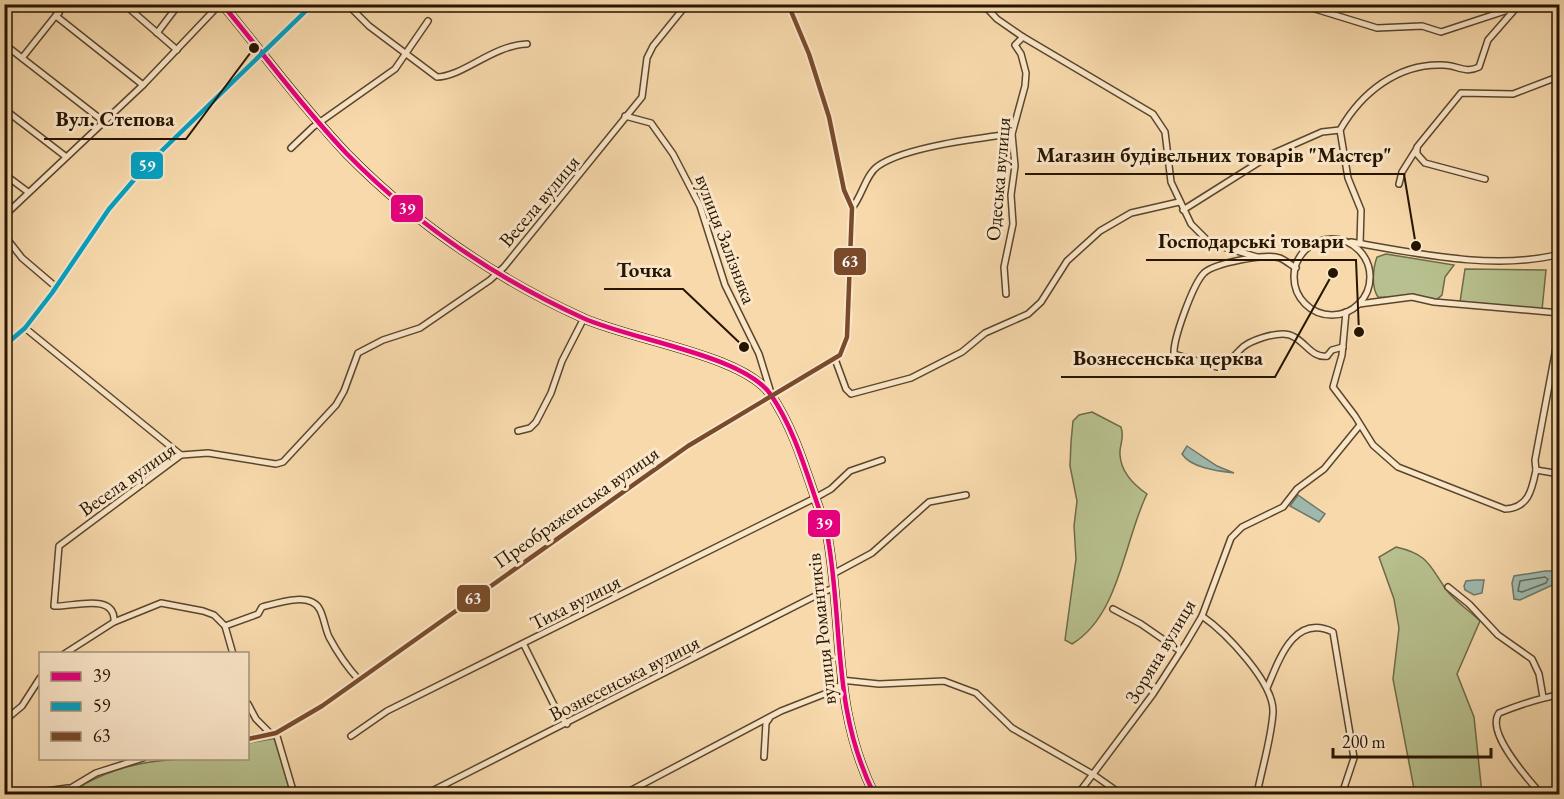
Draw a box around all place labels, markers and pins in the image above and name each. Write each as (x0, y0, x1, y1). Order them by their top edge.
callout: Вул. Степова (44, 100, 186, 139)
callout: Магазин будівельних товарів "Мастер" (1025, 135, 1404, 174)
callout: Господарські товари (1146, 221, 1356, 260)
callout: Точка (604, 250, 683, 289)
callout: Вознесенська церква (1061, 338, 1275, 377)

